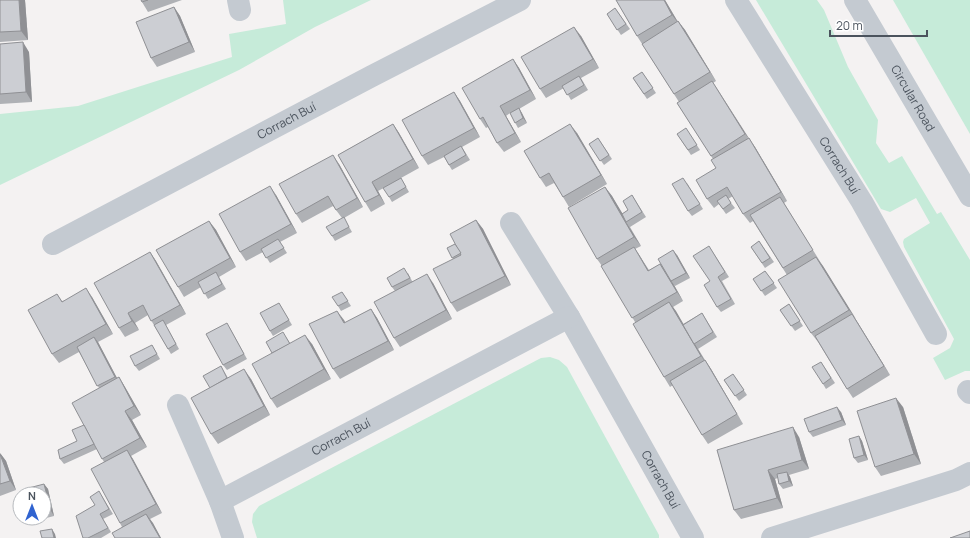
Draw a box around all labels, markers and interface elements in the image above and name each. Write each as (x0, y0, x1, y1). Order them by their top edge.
scale bar (830, 12, 927, 38)
text: 20 m (836, 17, 863, 34)
street label: Circular Road (887, 62, 939, 134)
street label: Corrach Buí (254, 98, 319, 143)
street label: Corrach Buí (815, 133, 864, 197)
street label: Corrach Buí (309, 414, 374, 459)
street label: Corrach Buí (638, 447, 684, 512)
north arrow (12, 486, 52, 526)
text: N (28, 488, 36, 503)

